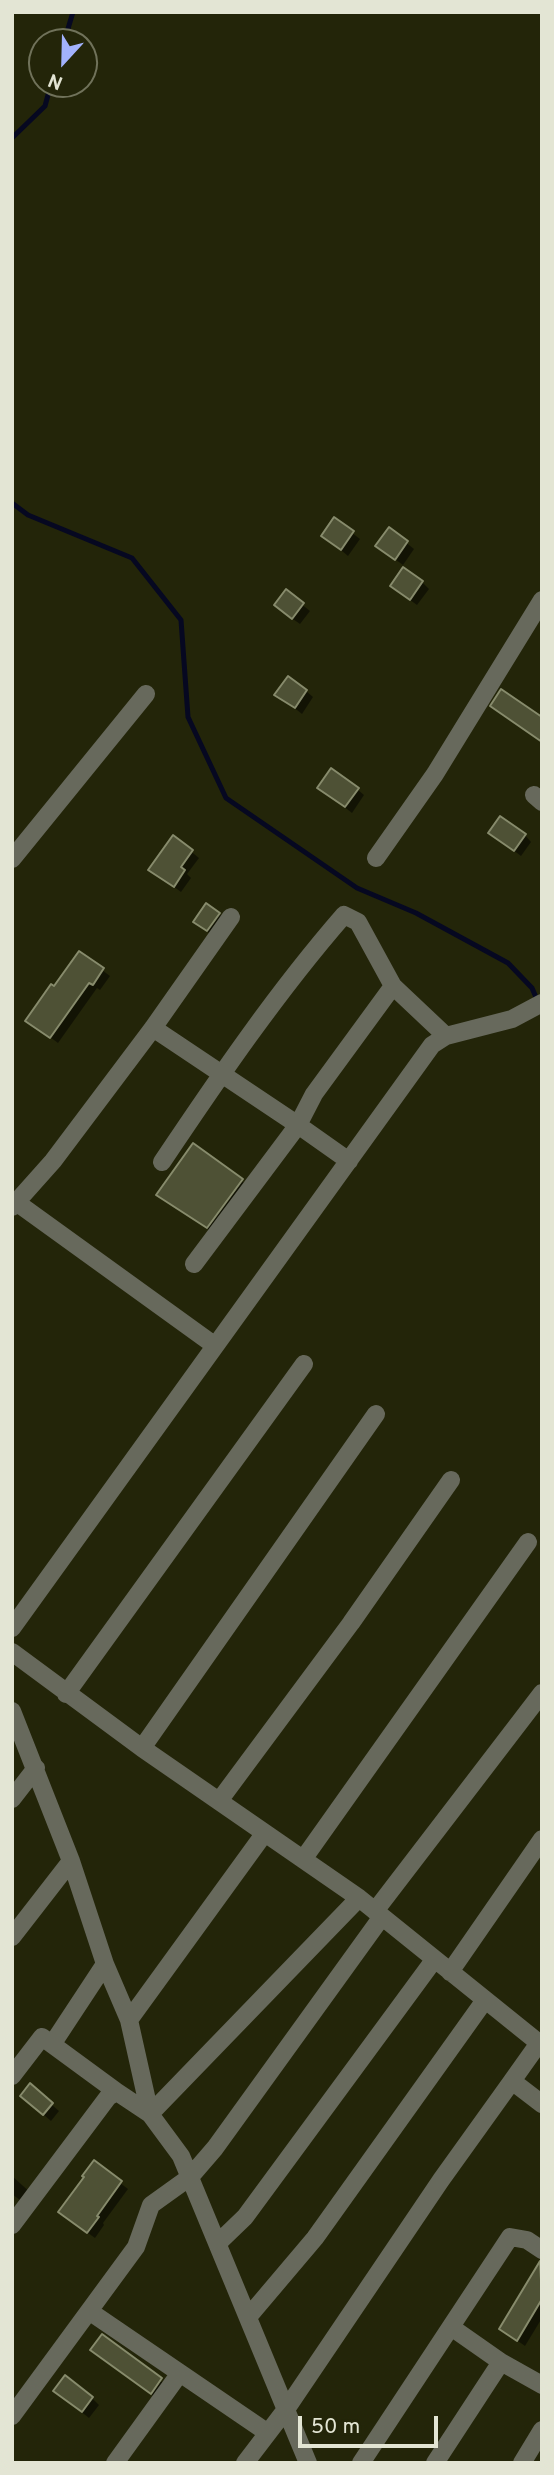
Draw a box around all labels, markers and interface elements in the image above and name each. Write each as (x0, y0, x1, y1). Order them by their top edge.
north arrow (28, 28, 98, 98)
text: N (45, 67, 67, 94)
scale bar (302, 2402, 442, 2446)
text: 50 m (311, 2414, 360, 2441)

